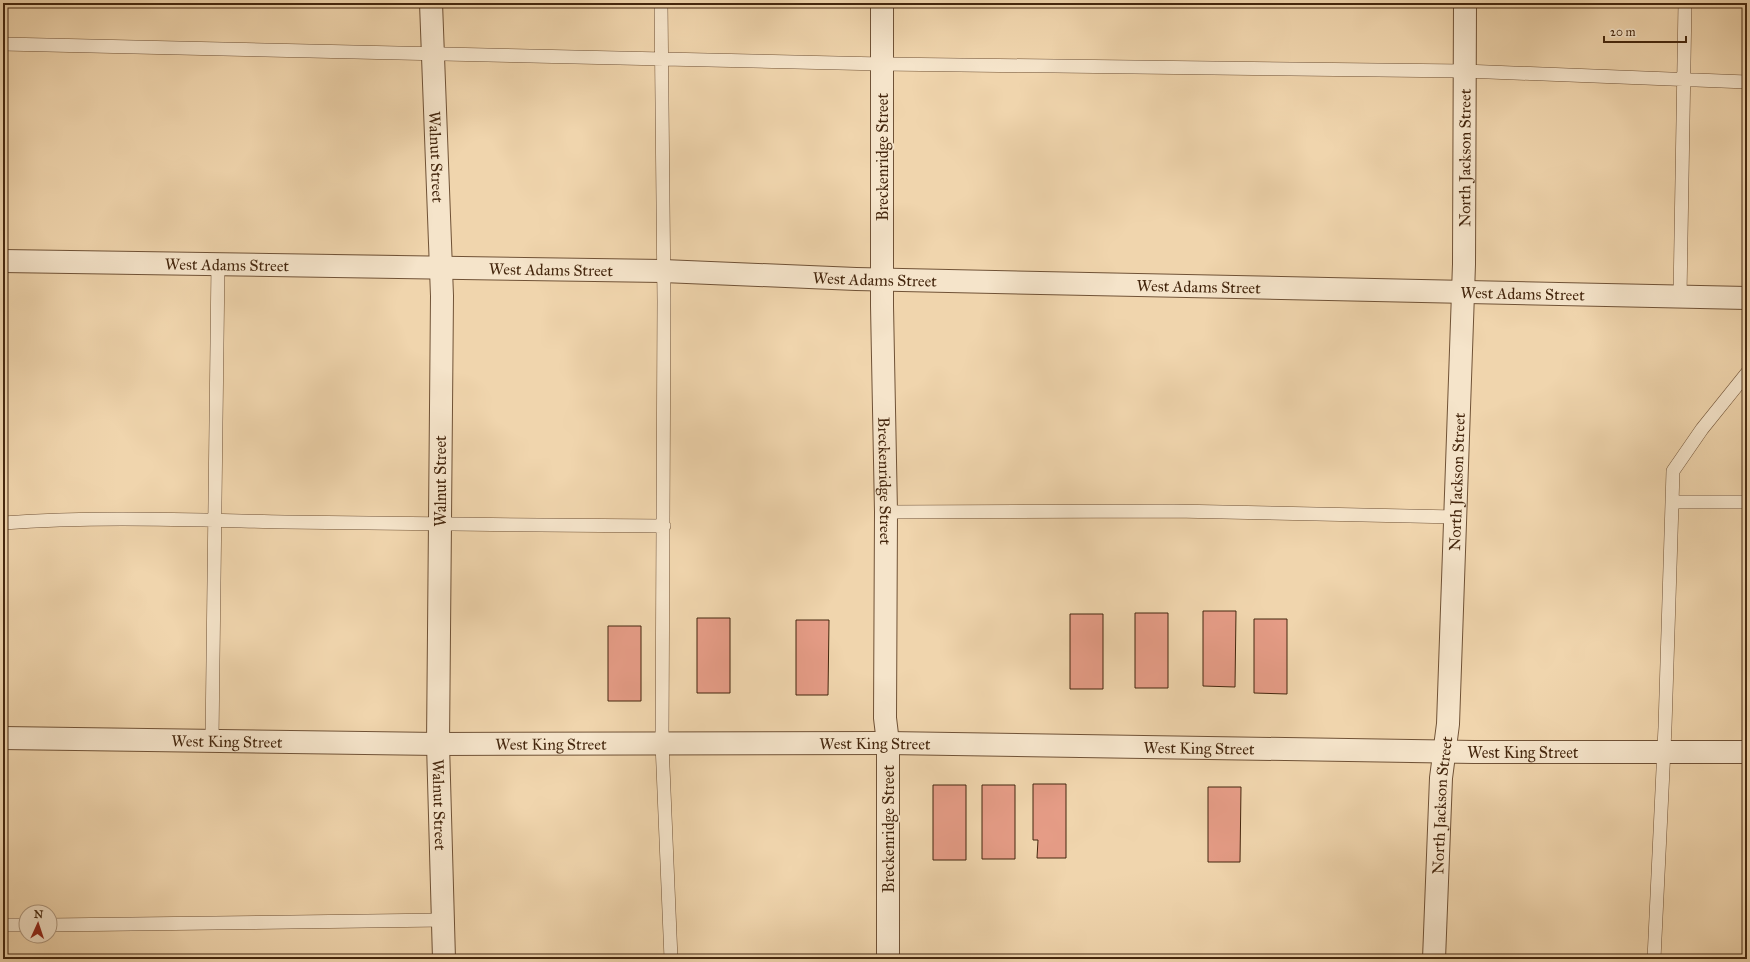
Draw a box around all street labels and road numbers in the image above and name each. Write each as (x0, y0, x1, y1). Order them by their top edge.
street label: North Jackson Street (1455, 88, 1475, 227)
street label: Breckenridge Street (873, 93, 893, 221)
street label: Walnut Street (425, 111, 448, 203)
street label: West Adams Street (165, 254, 290, 275)
street label: West Adams Street (489, 259, 614, 280)
street label: West Adams Street (812, 268, 937, 291)
street label: West Adams Street (1136, 276, 1261, 298)
street label: West Adams Street (1460, 283, 1585, 305)
street label: North Jackson Street (1445, 412, 1469, 551)
street label: Breckenridge Street (874, 417, 895, 545)
street label: Walnut Street (431, 435, 450, 527)
street label: West King Street (171, 731, 283, 752)
street label: West King Street (819, 734, 931, 754)
street label: West King Street (495, 735, 607, 755)
street label: North Jackson Street (1428, 735, 1456, 875)
street label: West King Street (1143, 738, 1255, 759)
street label: West King Street (1467, 743, 1579, 763)
street label: Walnut Street (428, 759, 450, 851)
street label: Breckenridge Street (879, 765, 899, 893)

